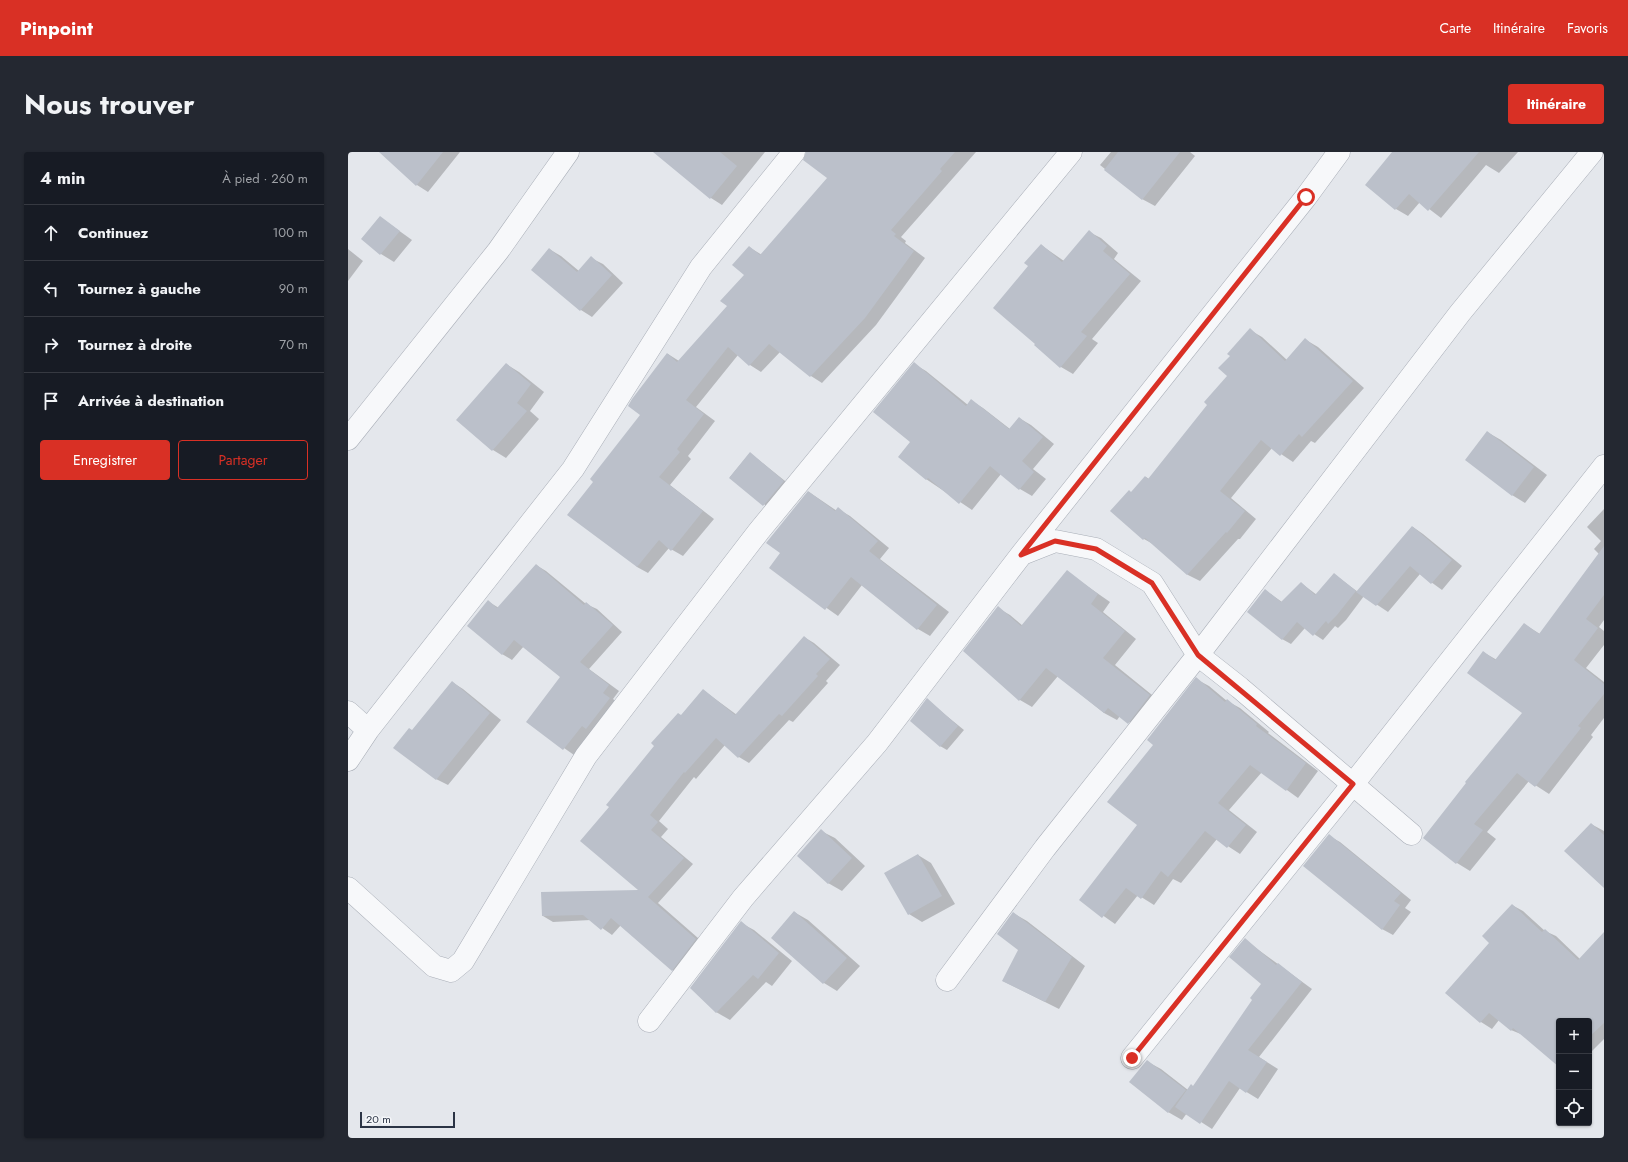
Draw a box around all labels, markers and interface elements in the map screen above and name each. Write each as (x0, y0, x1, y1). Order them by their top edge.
text: Pinpoint (20, 15, 93, 42)
text: Carte (1439, 18, 1471, 38)
text: Itinéraire (1493, 18, 1545, 38)
text: Favoris (1567, 18, 1608, 38)
text: Nous trouver (24, 84, 195, 125)
button: Itinéraire (1508, 84, 1604, 124)
text: 4 min (40, 166, 85, 190)
text: À pied · 260 m (222, 169, 308, 188)
route start (1297, 188, 1315, 206)
icon: ahead (40, 222, 62, 244)
text: Continuez (78, 222, 148, 244)
text: 100 m (273, 223, 308, 242)
icon: left (40, 278, 62, 300)
text: Tournez à gauche (78, 278, 201, 300)
text: 90 m (279, 279, 308, 298)
icon: right (40, 334, 62, 356)
text: Tournez à droite (78, 334, 192, 356)
text: 70 m (279, 335, 308, 354)
icon: arrive (40, 390, 62, 412)
text: Arrivée à destination (78, 390, 224, 412)
button: Enregistrer (40, 440, 170, 480)
button: Partager (178, 440, 308, 480)
map controls (1556, 1018, 1592, 1126)
button: + (1556, 1018, 1592, 1054)
route end (1123, 1049, 1141, 1067)
button: − (1556, 1054, 1592, 1090)
button: locate (1556, 1090, 1592, 1126)
scale bar (360, 1110, 455, 1129)
text: 20 m (366, 1111, 391, 1127)

